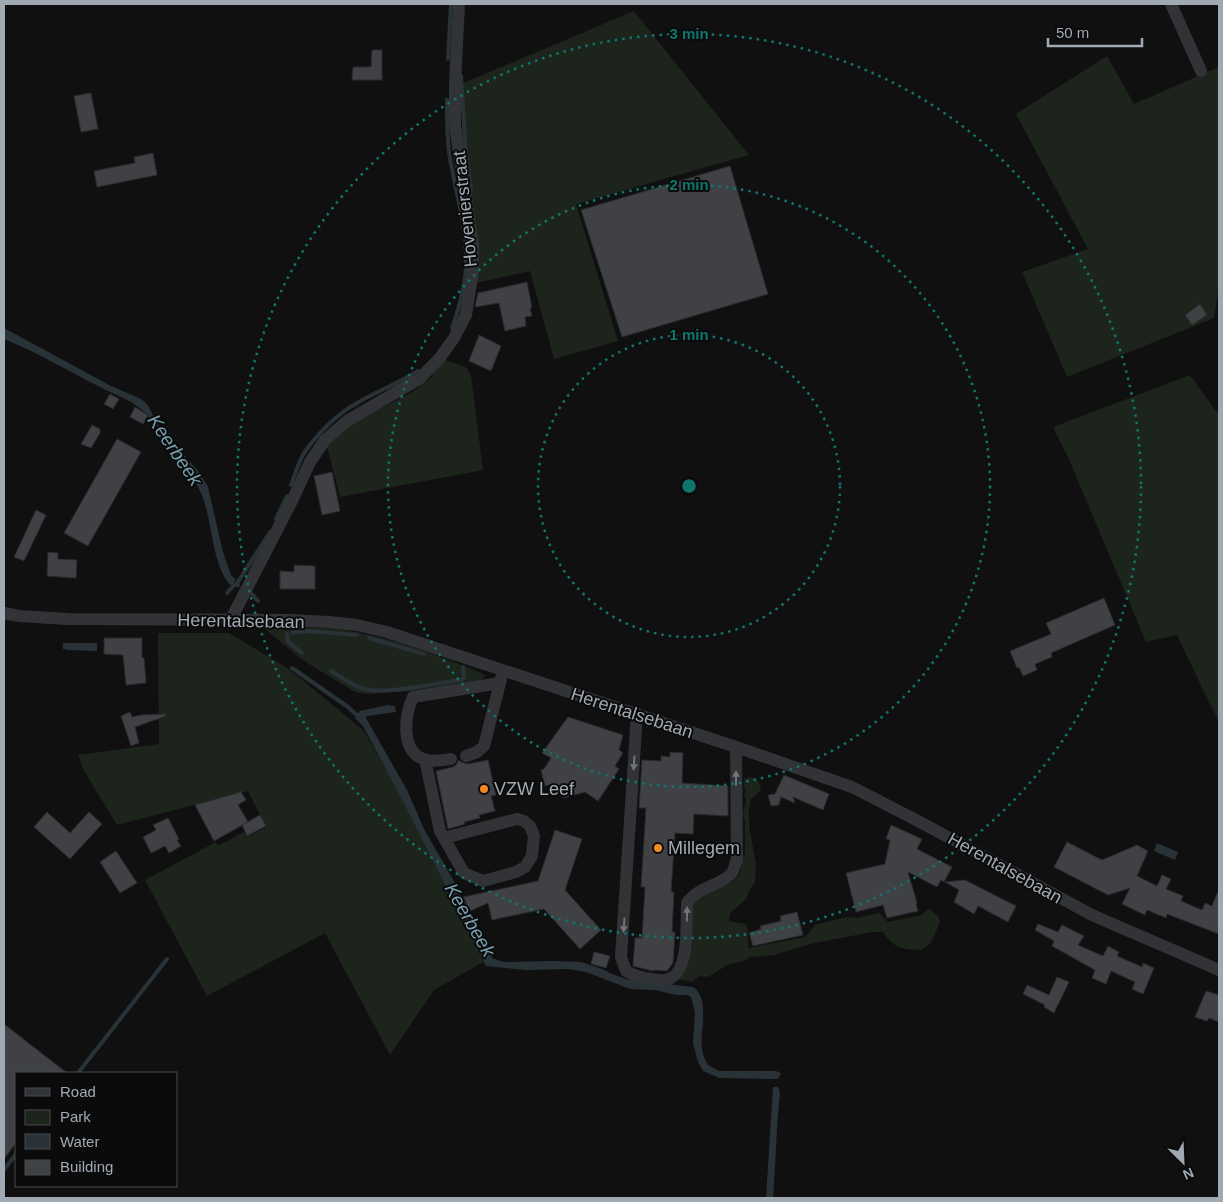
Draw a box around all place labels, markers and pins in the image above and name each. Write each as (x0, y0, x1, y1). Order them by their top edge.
centre of rings (680, 477, 698, 495)
place label: VZW Leef (494, 779, 575, 799)
marker: VZW Leef (478, 783, 490, 795)
place label: Millegem (668, 838, 740, 858)
marker: Millegem (652, 842, 664, 854)

